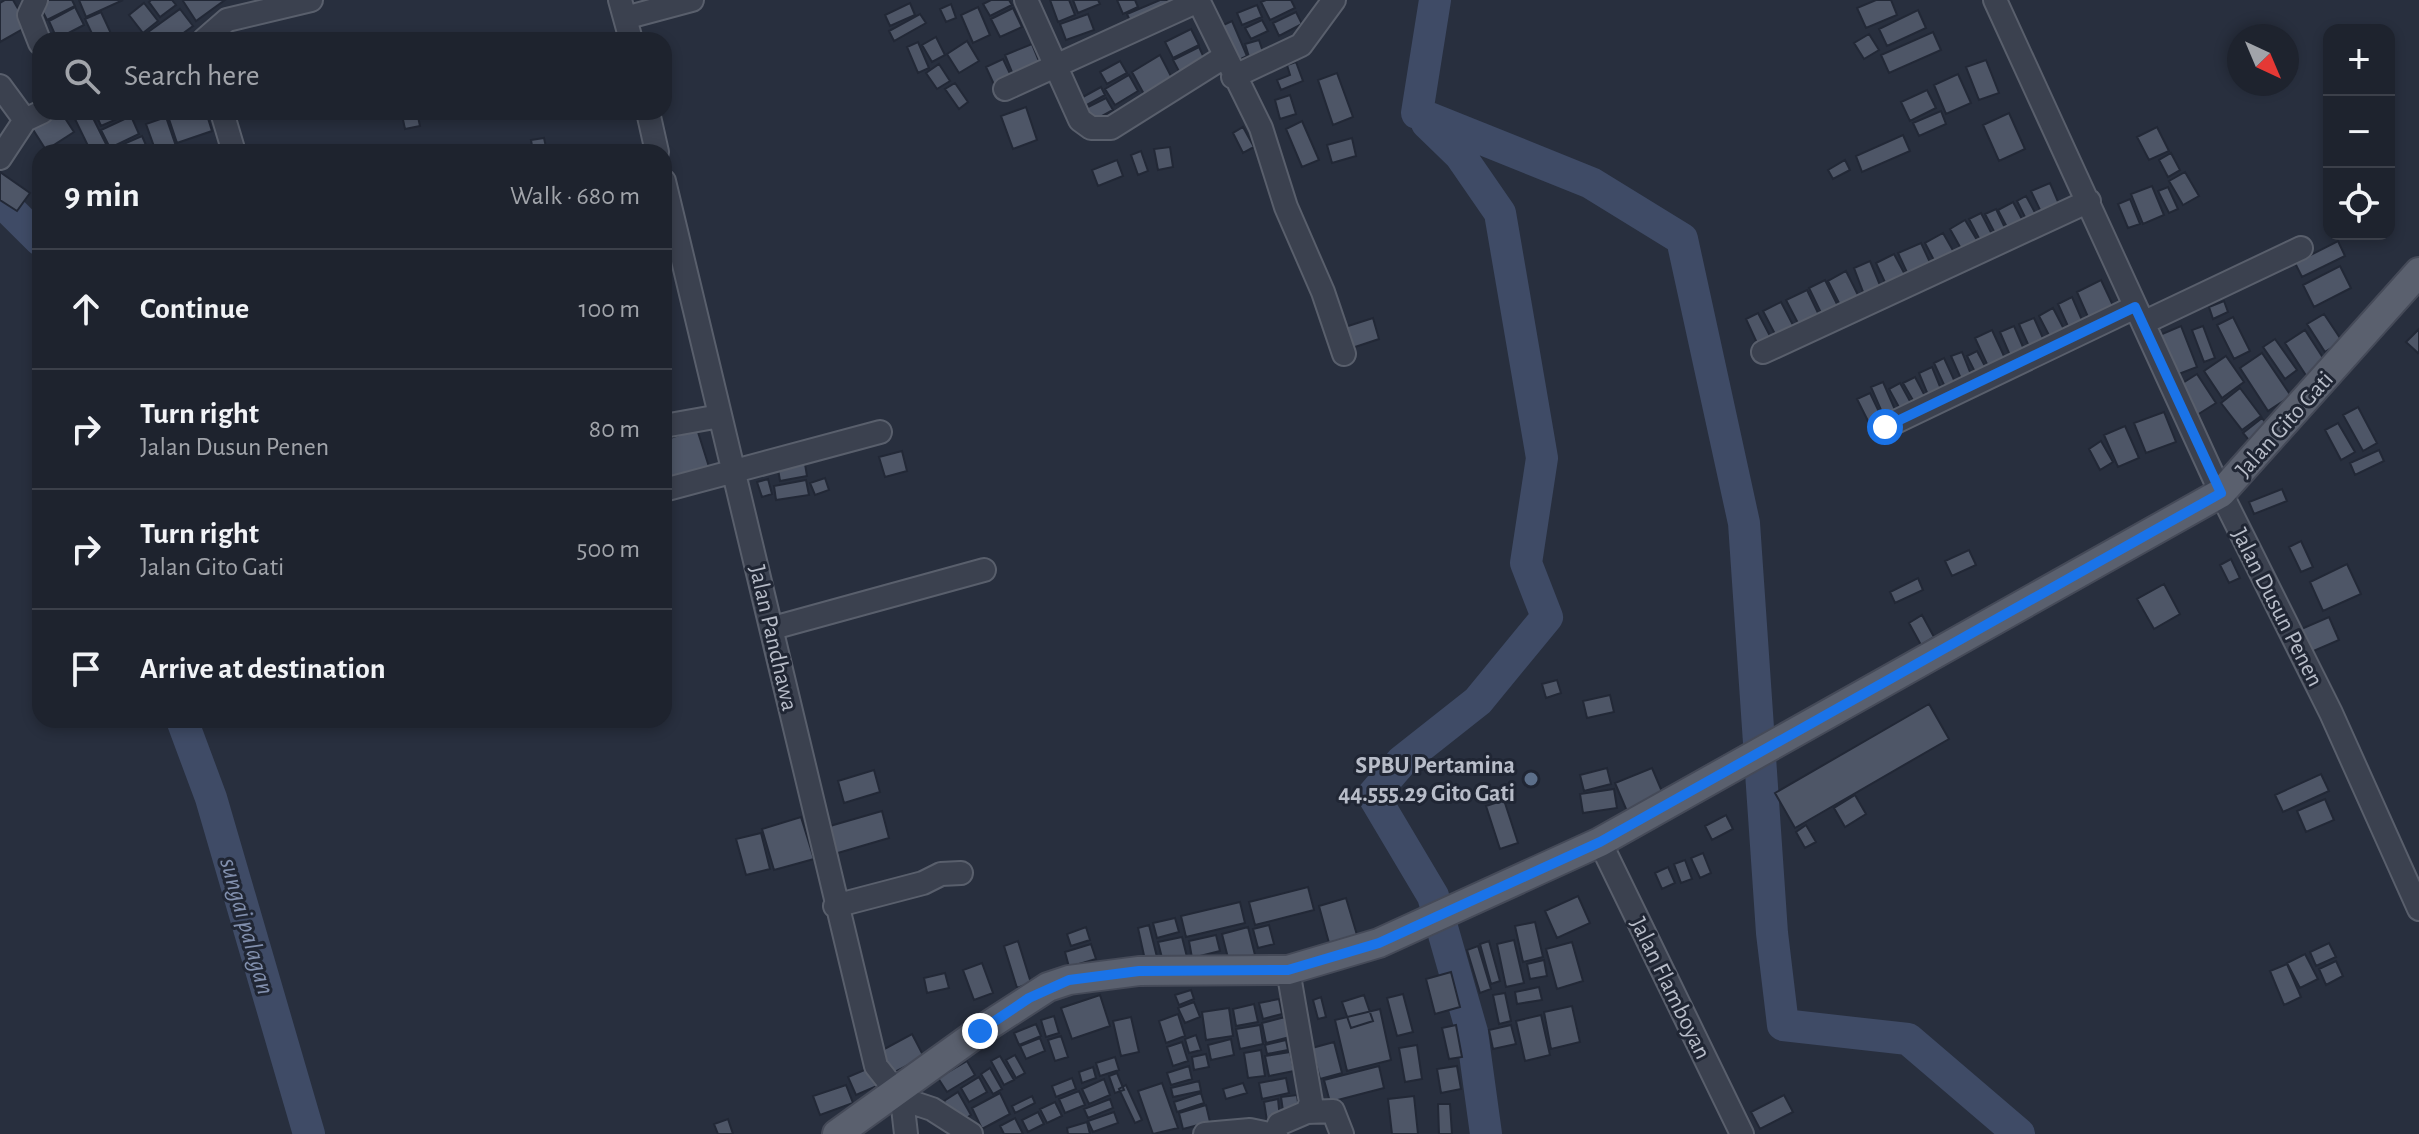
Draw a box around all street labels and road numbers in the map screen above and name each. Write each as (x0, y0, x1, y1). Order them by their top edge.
street label: Jalan Gito Gati (2231, 367, 2338, 482)
street label: Jalan Dusun Penen (2227, 524, 2327, 691)
street label: Jalan Pandhawa (745, 563, 801, 713)
street label: Jalan Flamboyan (1625, 914, 1715, 1063)

